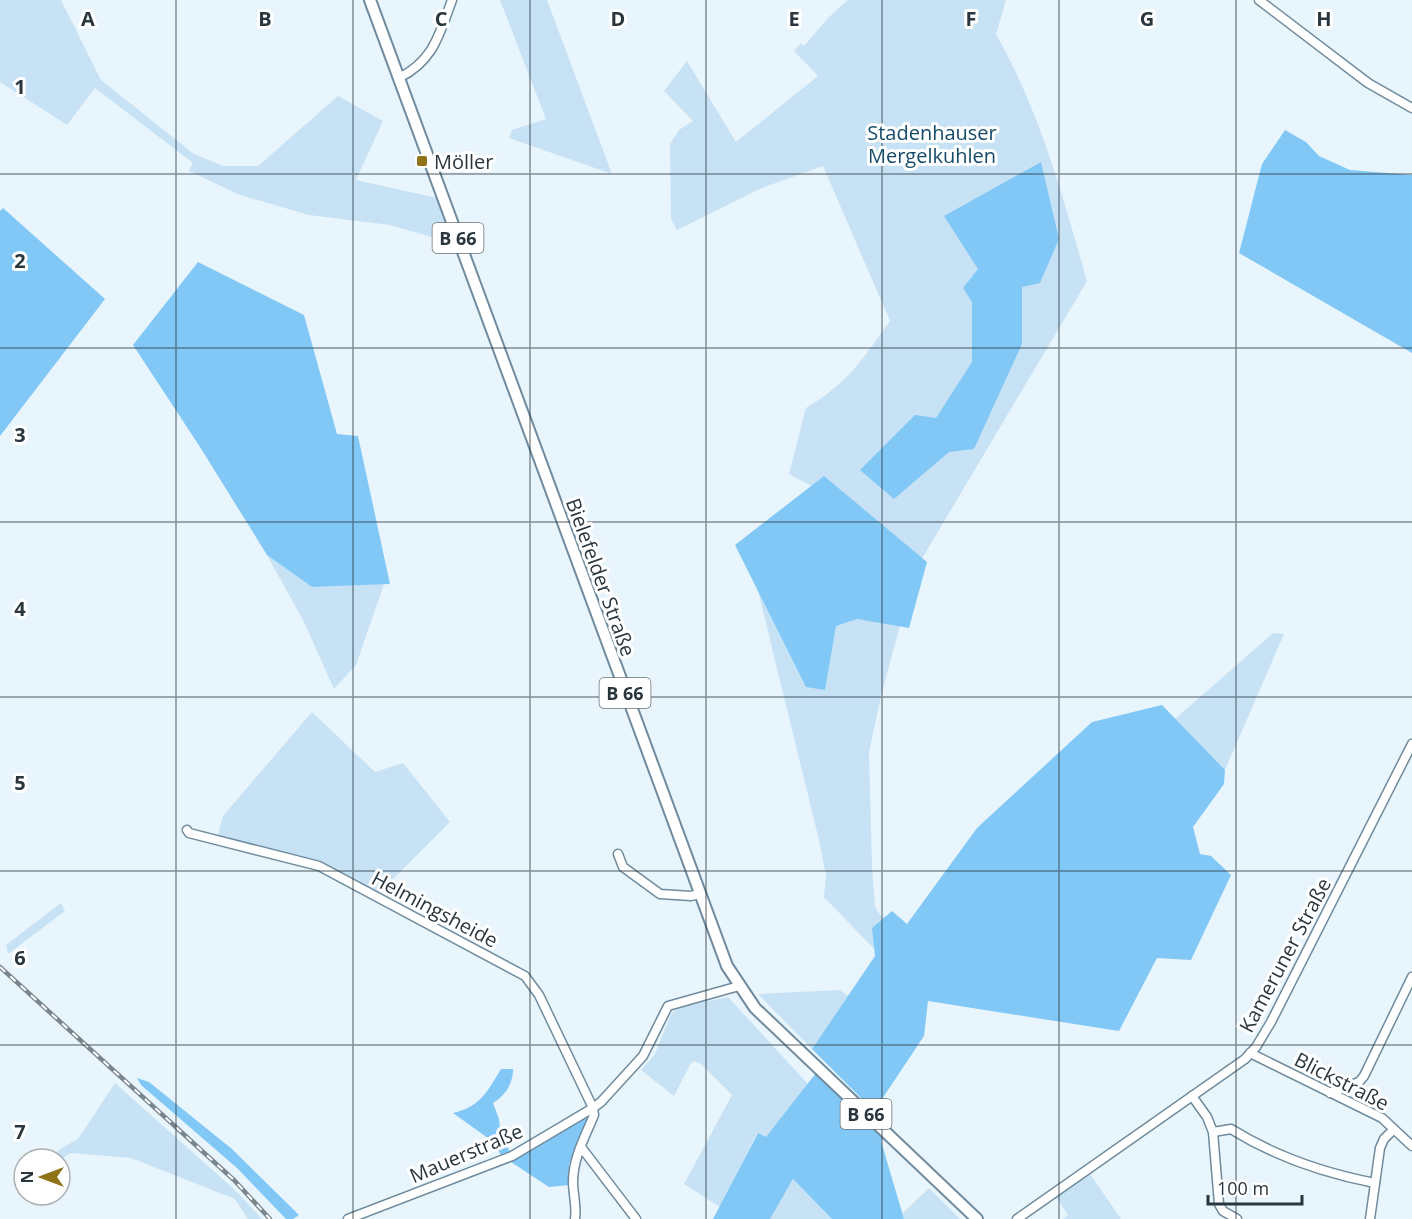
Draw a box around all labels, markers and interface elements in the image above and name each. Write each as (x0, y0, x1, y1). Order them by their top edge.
text: A (81, 5, 95, 32)
text: B (258, 5, 272, 32)
text: C (435, 5, 448, 32)
text: D (611, 5, 625, 32)
text: E (788, 5, 800, 32)
text: F (966, 5, 976, 32)
text: G (1140, 5, 1154, 32)
text: H (1316, 5, 1332, 32)
text: 1 (14, 73, 26, 100)
park label: Stadenhauser Mergelkuhlen (867, 119, 997, 169)
place label: Möller (434, 148, 494, 175)
marker: Möller (415, 154, 429, 168)
road number: B 66 (432, 223, 484, 253)
text: 2 (14, 247, 26, 274)
text: 3 (14, 421, 26, 448)
street label: Bielefelder Straße (560, 494, 642, 660)
text: 4 (14, 595, 26, 622)
road number: B 66 (600, 678, 650, 708)
text: 5 (14, 769, 26, 796)
street label: Helmingsheide (367, 864, 503, 954)
street label: Kameruner Straße (1233, 873, 1337, 1037)
text: 6 (14, 944, 26, 971)
street label: Blickstraße (1290, 1046, 1394, 1116)
road number: B 66 (840, 1099, 892, 1129)
street label: Mauerstraße (405, 1117, 527, 1189)
text: 7 (14, 1118, 26, 1145)
north arrow (12, 1147, 72, 1207)
scale bar (1208, 1168, 1302, 1206)
text: N (16, 1170, 38, 1184)
text: 100 m (1217, 1176, 1269, 1200)

